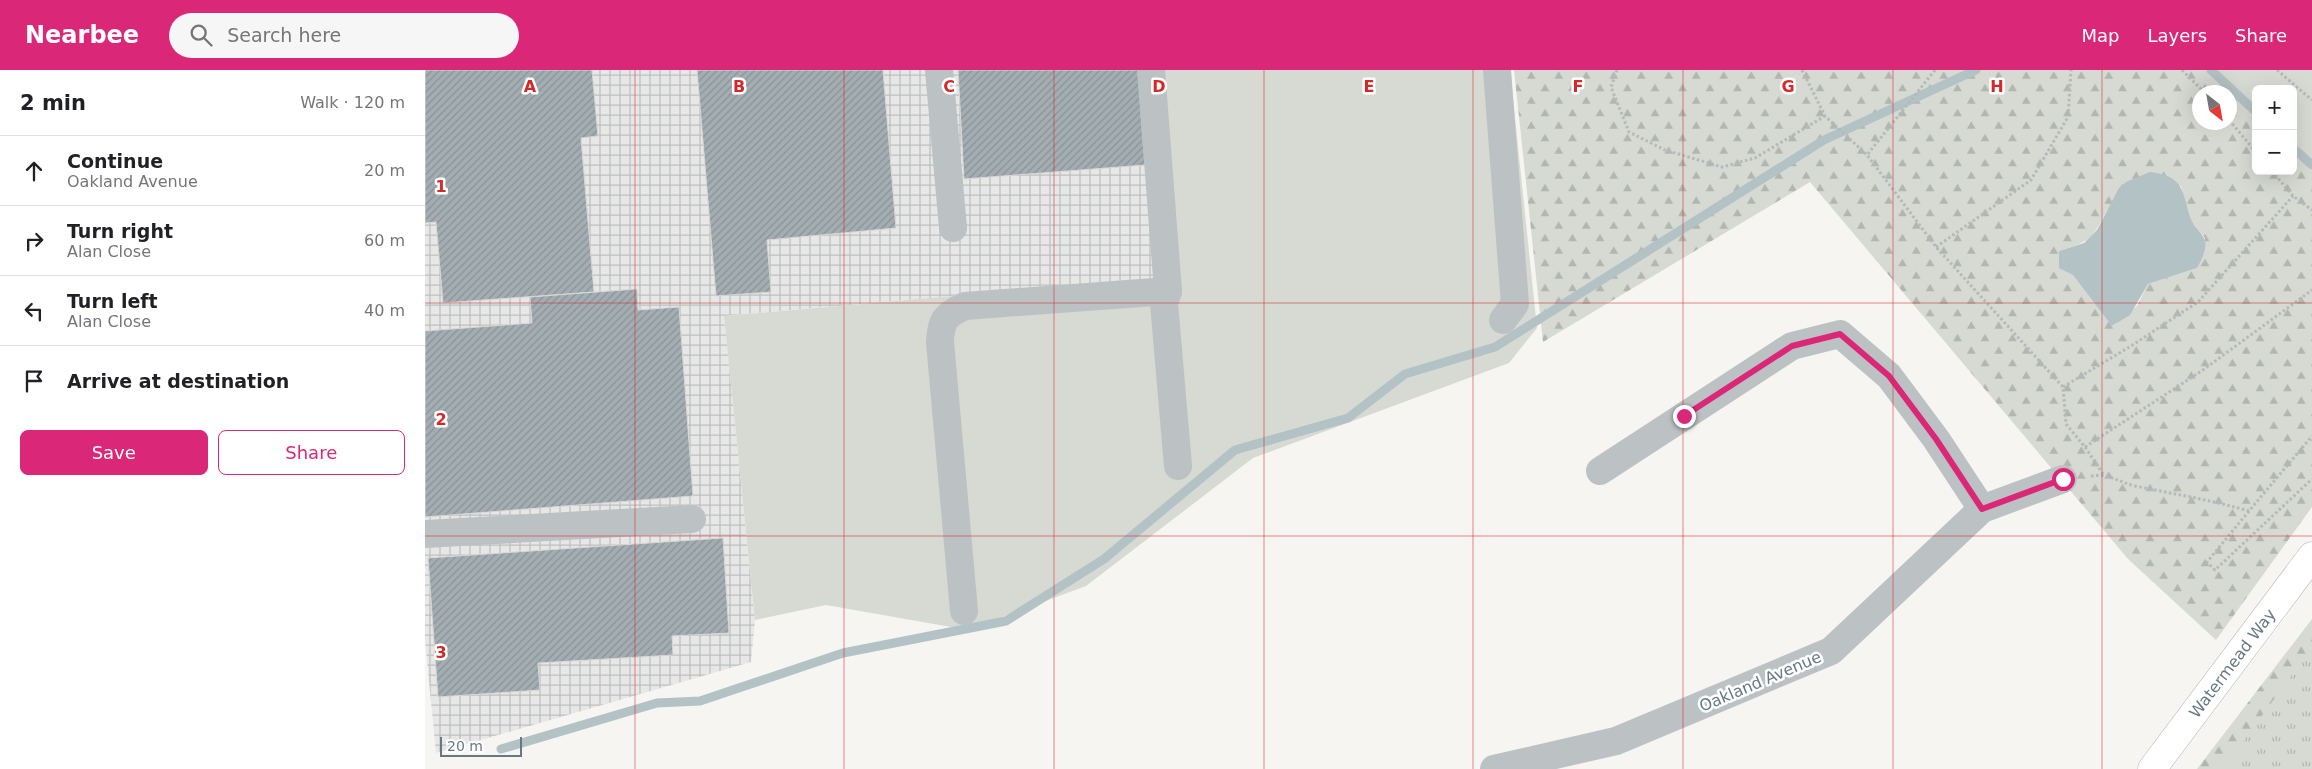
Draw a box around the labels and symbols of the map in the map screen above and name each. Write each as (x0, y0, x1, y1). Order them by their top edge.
text: A (524, 77, 537, 96)
text: B (733, 77, 745, 96)
text: C (943, 77, 955, 96)
text: D (1152, 77, 1166, 96)
text: E (1364, 77, 1374, 96)
text: F (1573, 77, 1583, 96)
text: G (1781, 77, 1795, 96)
text: H (1990, 77, 2004, 96)
north arrow (2192, 85, 2237, 130)
text: 1 (435, 177, 447, 196)
route end (1673, 405, 1696, 428)
text: 2 (435, 410, 447, 429)
route start (2052, 468, 2075, 491)
street label: Watermead Way (2185, 605, 2280, 722)
text: 3 (435, 643, 447, 662)
street label: Oakland Avenue (1696, 647, 1824, 716)
scale bar (440, 734, 523, 757)

